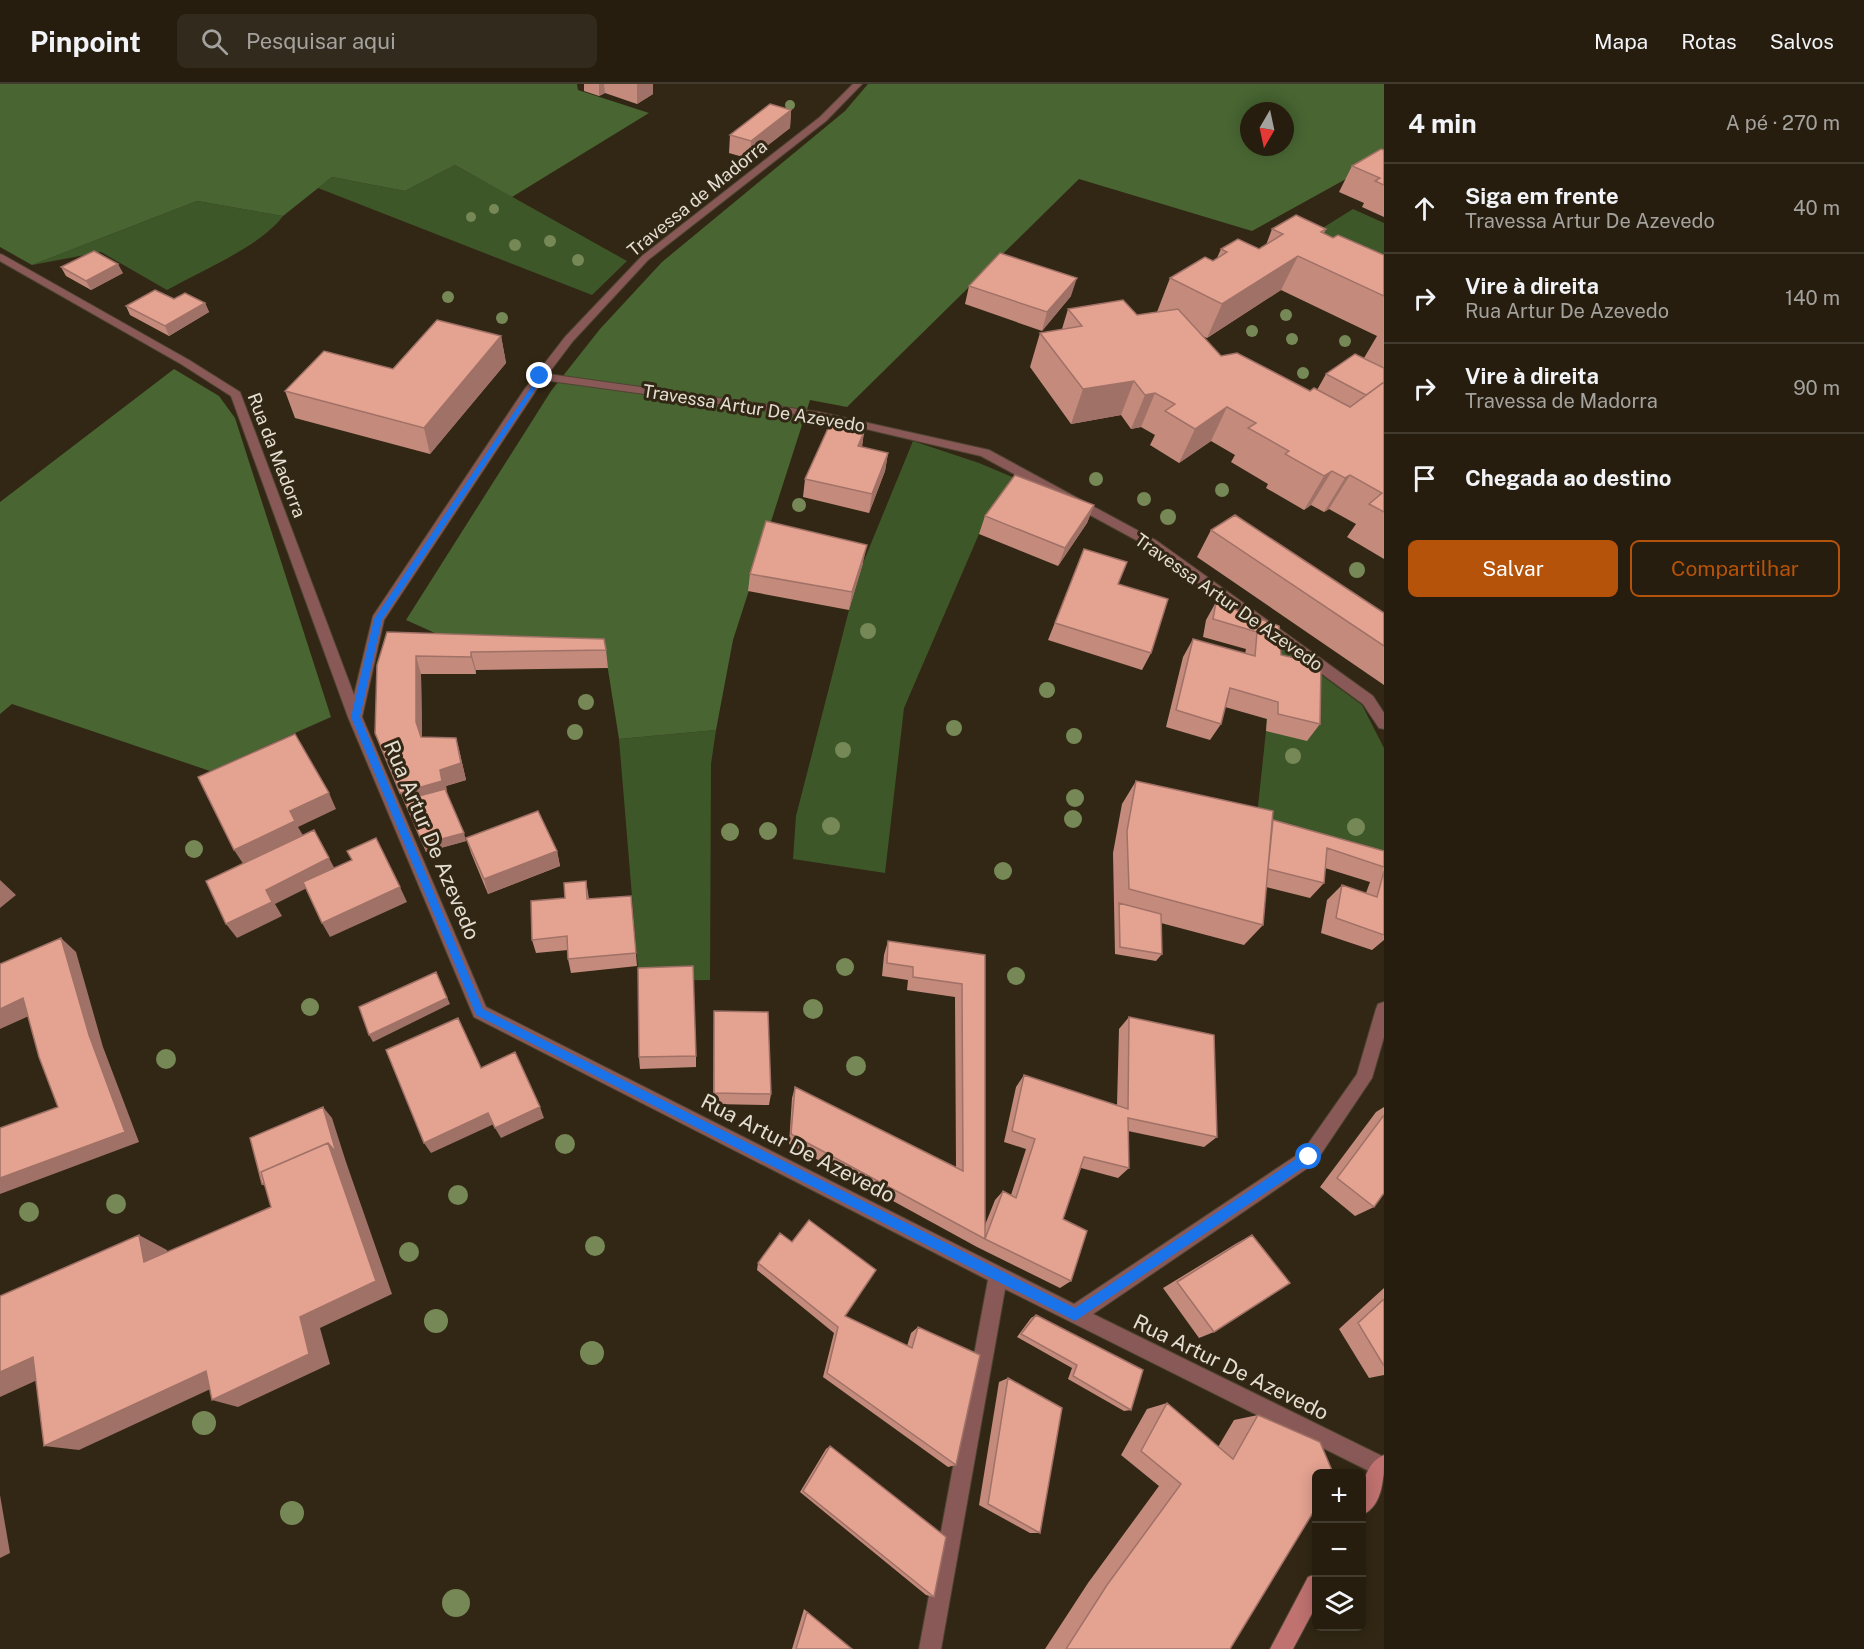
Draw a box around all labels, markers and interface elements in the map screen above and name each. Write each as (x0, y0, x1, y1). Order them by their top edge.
search box (177, 14, 597, 68)
text: Pinpoint (30, 25, 141, 58)
icon: search (198, 25, 231, 58)
text: Pesquisar aqui (246, 28, 396, 54)
text: Mapa (1594, 29, 1648, 54)
text: Rotas (1681, 29, 1737, 54)
text: Salvos (1770, 29, 1834, 54)
north arrow (1240, 102, 1294, 156)
text: 4 min (1408, 108, 1477, 139)
text: A pé · 270 m (1726, 111, 1840, 135)
street label: Travessa de Madorra (623, 135, 771, 261)
text: Siga em frente (1465, 183, 1619, 209)
icon: ahead (1408, 192, 1441, 225)
text: 40 m (1793, 196, 1840, 220)
text: Travessa Artur De Azevedo (1465, 209, 1715, 233)
text: Vire à direita (1465, 273, 1599, 299)
icon: right (1408, 282, 1441, 315)
text: 140 m (1785, 286, 1840, 310)
text: Rua Artur De Azevedo (1465, 299, 1669, 323)
route end (526, 362, 552, 388)
text: Vire à direita (1465, 363, 1599, 389)
icon: right (1408, 372, 1441, 405)
text: 90 m (1793, 376, 1840, 400)
street label: Travessa Artur De Azevedo (641, 380, 867, 436)
text: Travessa de Madorra (1465, 389, 1658, 413)
street label: Rua da Madorra (244, 390, 310, 520)
icon: arrive (1408, 462, 1441, 495)
text: Chegada ao destino (1465, 465, 1671, 491)
street label: Travessa Artur De Azevedo (1131, 529, 1327, 675)
button: Salvar (1408, 540, 1618, 597)
button: Compartilhar (1630, 540, 1840, 597)
street label: Rua Artur De Azevedo (379, 737, 485, 943)
street label: Rua Artur De Azevedo (697, 1088, 899, 1208)
route start (1295, 1143, 1321, 1169)
street label: Rua Artur De Azevedo (1129, 1309, 1333, 1425)
map controls (1312, 1469, 1366, 1631)
button: + (1312, 1469, 1366, 1523)
button: − (1312, 1523, 1366, 1577)
button: layers (1312, 1577, 1366, 1631)

